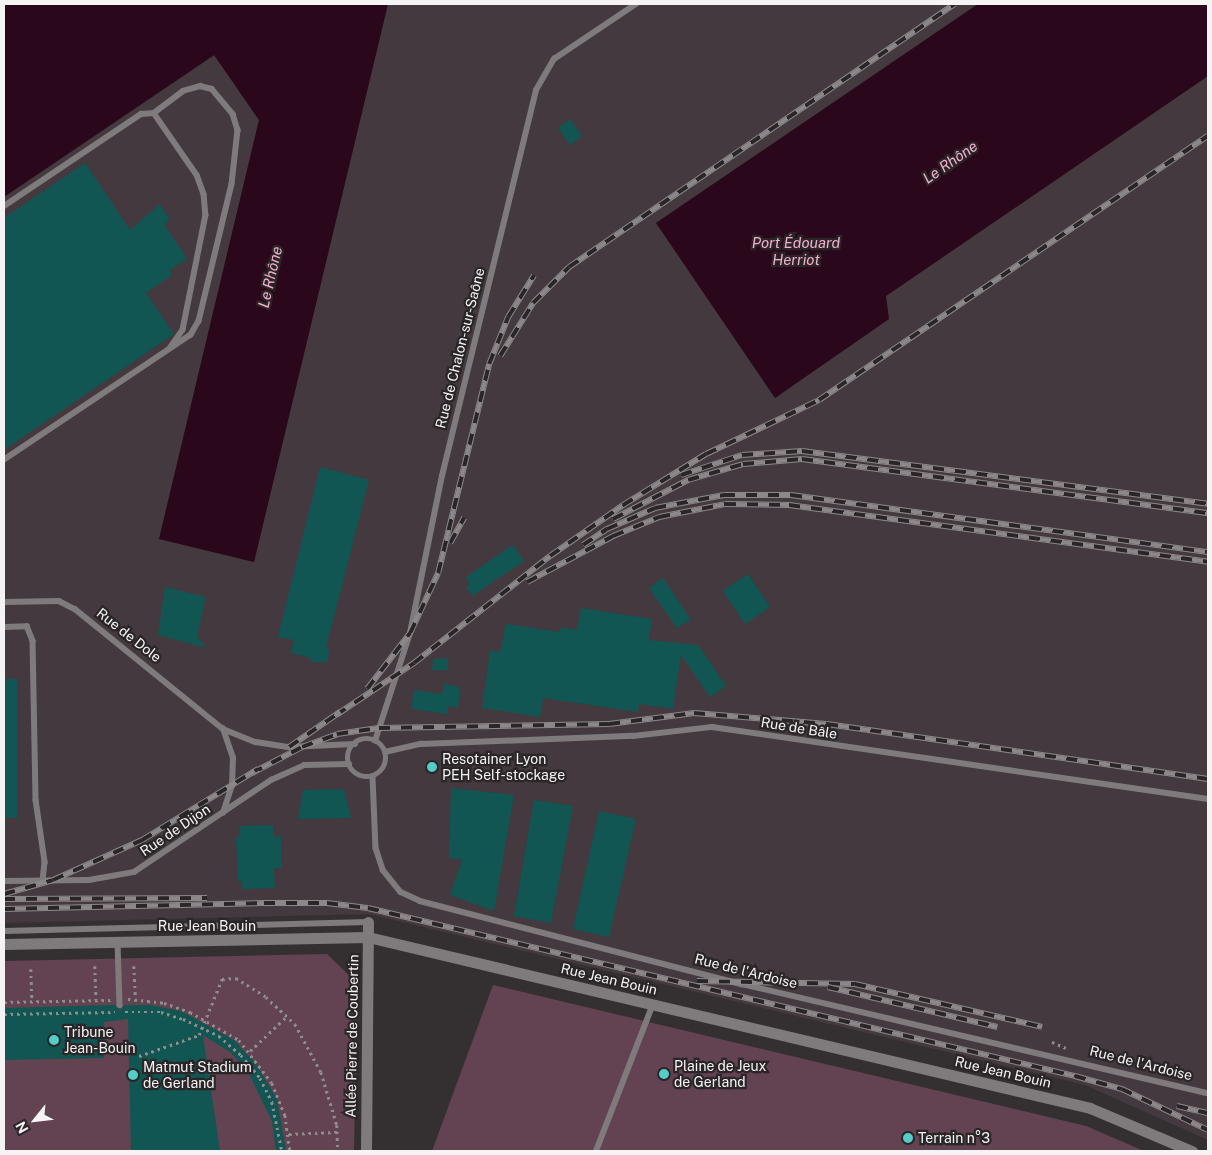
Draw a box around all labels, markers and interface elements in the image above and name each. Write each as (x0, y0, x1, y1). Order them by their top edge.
water label: Le Rhône (919, 137, 981, 187)
water label: Port Édouard Herriot (752, 233, 840, 268)
water label: Le Rhône (254, 244, 286, 310)
street label: Rue de Chalon-sur-Saône (432, 266, 488, 430)
street label: Rue de Dole (93, 604, 165, 666)
street label: Rue de Bâle (759, 714, 839, 742)
place label: Resotainer Lyon PEH Self-stockage (442, 751, 565, 784)
marker: Resotainer Lyon PEH Self-stockage (426, 761, 438, 773)
street label: Rue de Dijon (137, 800, 213, 860)
street label: Rue Jean Bouin (158, 918, 256, 934)
street label: Rue de l'Ardoise (693, 950, 799, 992)
street label: Allée Pierre de Coubertin (342, 954, 362, 1118)
street label: Rue Jean Bouin (559, 960, 659, 998)
place label: Tribune Jean-Bouin (64, 1024, 136, 1056)
marker: Tribune Jean-Bouin (48, 1034, 60, 1046)
street label: Rue de l'Ardoise (1088, 1042, 1194, 1084)
street label: Rue Jean Bouin (953, 1053, 1053, 1091)
place label: Plaine de Jeux de Gerland (674, 1058, 767, 1090)
place label: Matmut Stadium de Gerland (143, 1059, 252, 1092)
marker: Plaine de Jeux de Gerland (658, 1068, 670, 1080)
marker: Matmut Stadium de Gerland (127, 1069, 139, 1081)
north arrow (10, 1095, 60, 1145)
text: N (12, 1119, 32, 1136)
place label: Terrain n°3 (918, 1130, 990, 1146)
marker: Terrain n°3 (902, 1132, 914, 1144)

